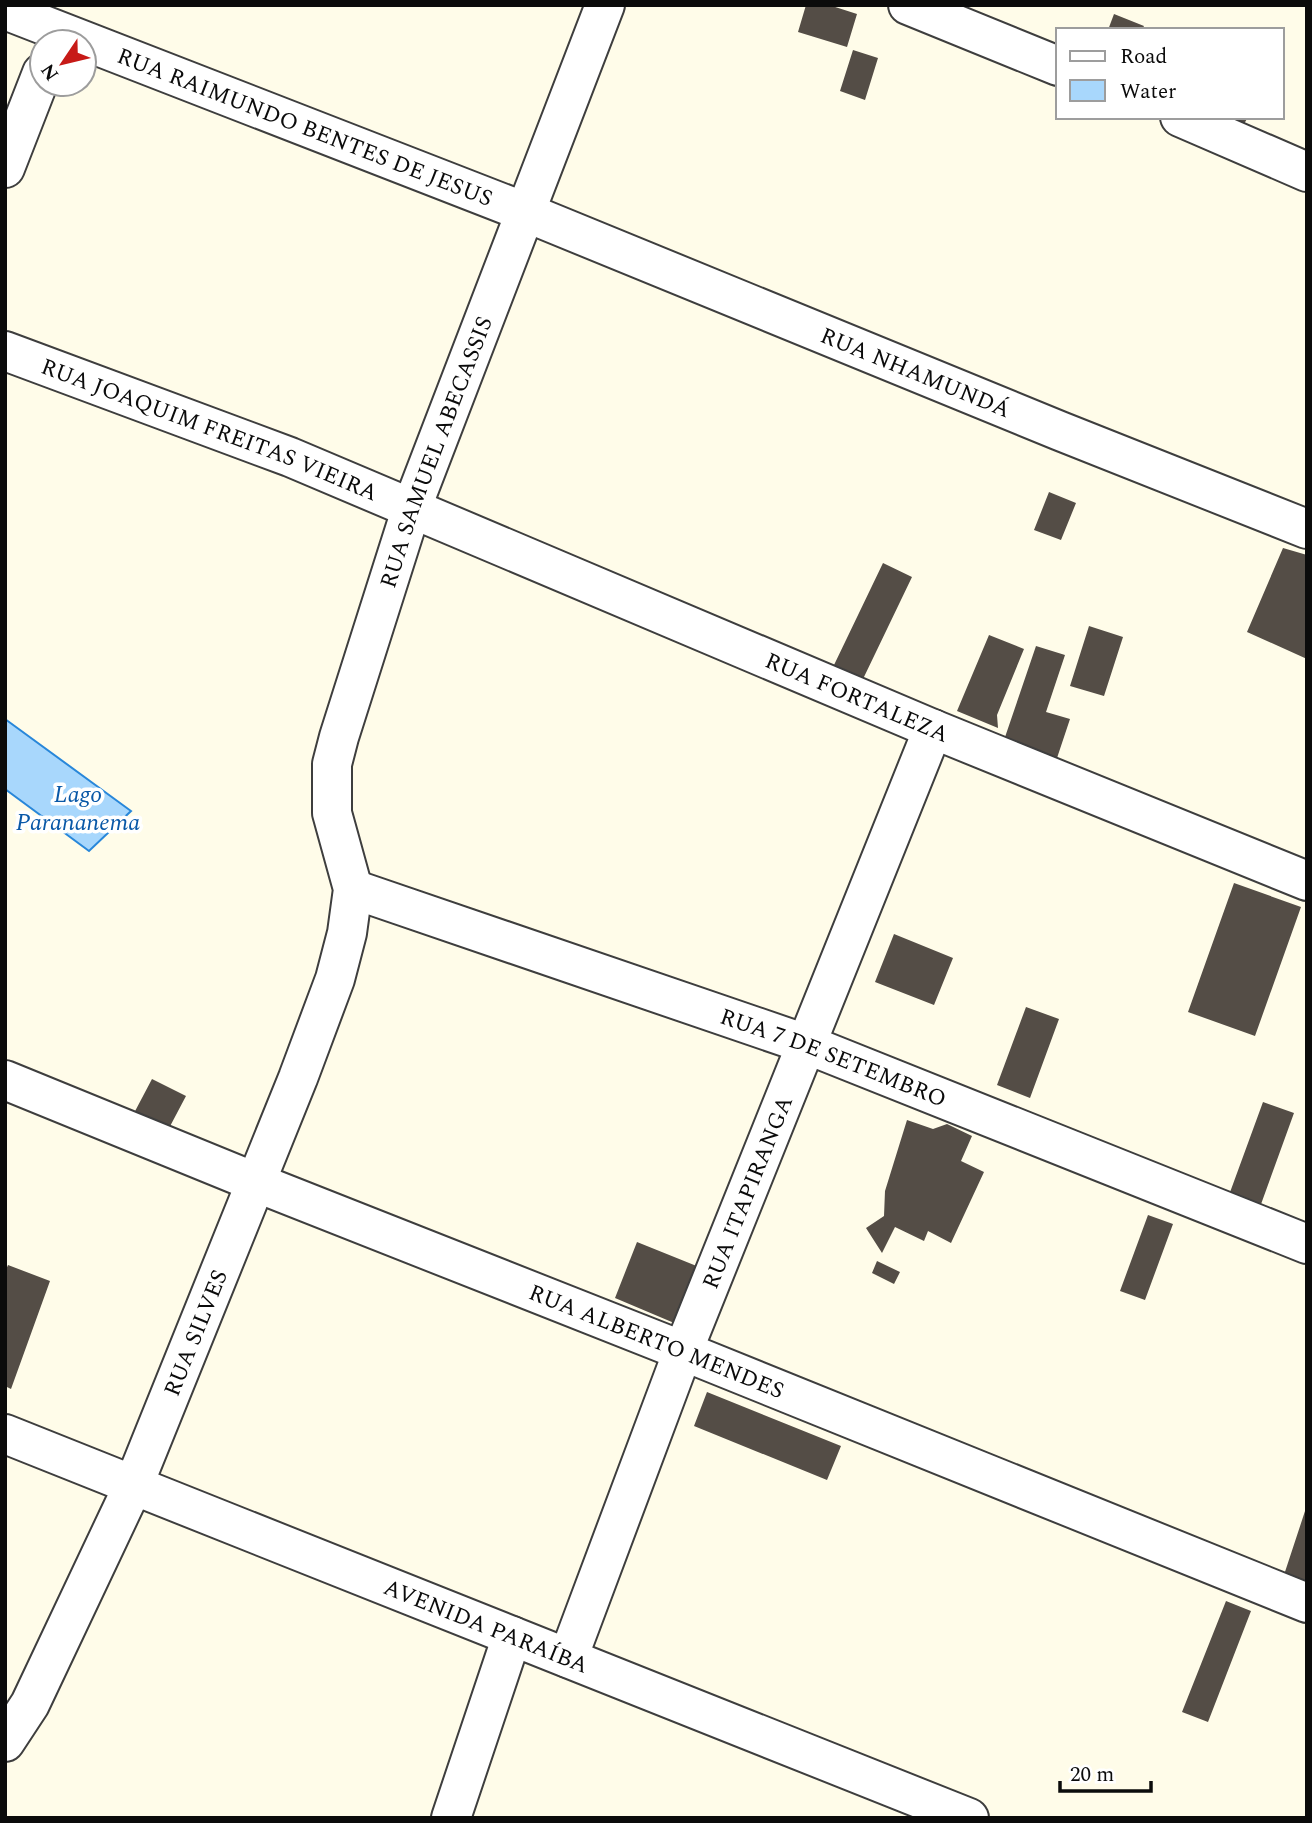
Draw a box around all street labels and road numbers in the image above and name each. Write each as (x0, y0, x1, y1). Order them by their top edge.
street label: RUA RAIMUNDO BENTES DE JESUS (112, 39, 498, 217)
street label: RUA SAMUEL ABECASSIS (371, 312, 503, 593)
street label: RUA NHAMUNDÁ (815, 319, 1016, 428)
street label: RUA JOAQUIM FREITAS VIEIRA (36, 350, 383, 511)
street label: RUA FORTALEZA (759, 644, 954, 753)
street label: RUA 7 DE SETEMBRO (715, 1000, 951, 1117)
street label: RUA ITAPIRANGA (694, 1091, 803, 1295)
street label: RUA SILVES (155, 1265, 238, 1402)
street label: RUA ALBERTO MENDES (523, 1276, 789, 1409)
street label: AVENIDA PARAÍBA (378, 1570, 594, 1684)

